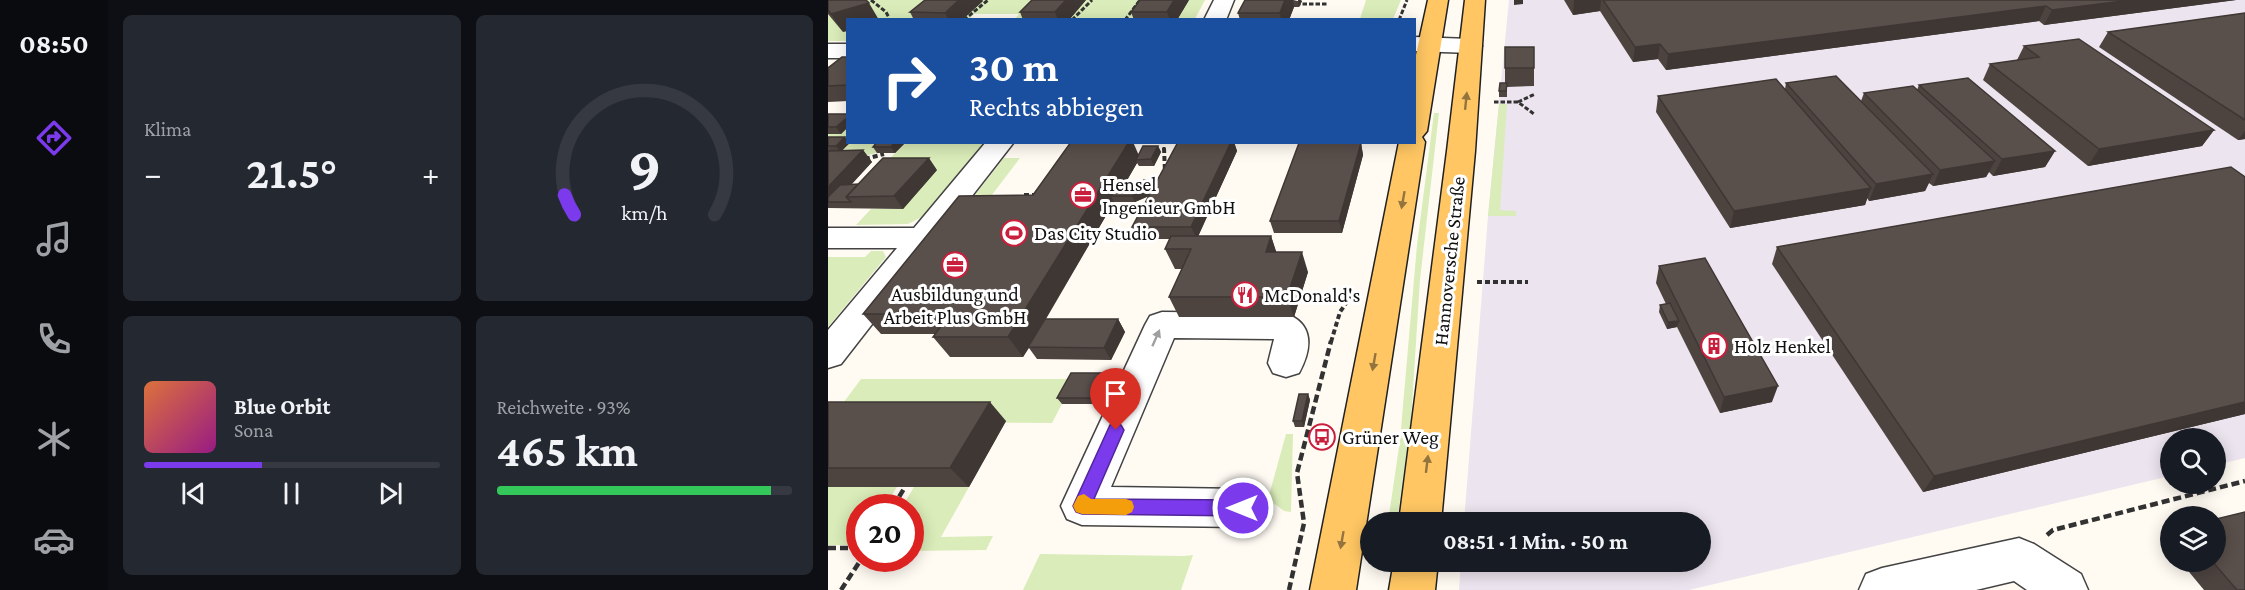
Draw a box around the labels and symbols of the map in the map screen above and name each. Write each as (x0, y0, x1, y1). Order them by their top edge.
one-way arrow (1461, 92, 1471, 111)
place label: Hensel Ingenieur GmbH (1102, 173, 1236, 219)
street label: Hannoversche Straße (1429, 175, 1469, 347)
office icon: Hensel Ingenieur GmbH (1068, 180, 1098, 210)
one-way arrow (1398, 191, 1407, 210)
sports icon: Das City Studio (999, 218, 1029, 248)
place label: Das City Studio (1034, 222, 1157, 245)
office icon: Ausbildung und Arbeit Plus GmbH (940, 250, 970, 280)
restaurant icon: McDonald's (1230, 280, 1260, 310)
place label: Ausbildung und Arbeit Plus GmbH (884, 283, 1026, 328)
place label: McDonald's (1264, 284, 1360, 306)
one-way arrow (1152, 329, 1161, 346)
building icon: Holz Henkel (1699, 331, 1729, 361)
place label: Holz Henkel (1734, 335, 1831, 357)
one-way arrow (1369, 353, 1378, 372)
pin (1090, 368, 1141, 430)
bus stop icon: Grüner Weg (1307, 422, 1337, 452)
place label: Grüner Weg (1342, 426, 1439, 449)
one-way arrow (1422, 454, 1432, 473)
position arrow (1211, 476, 1275, 540)
speed limit sign: 20 (846, 494, 924, 572)
one-way arrow (1337, 531, 1346, 550)

